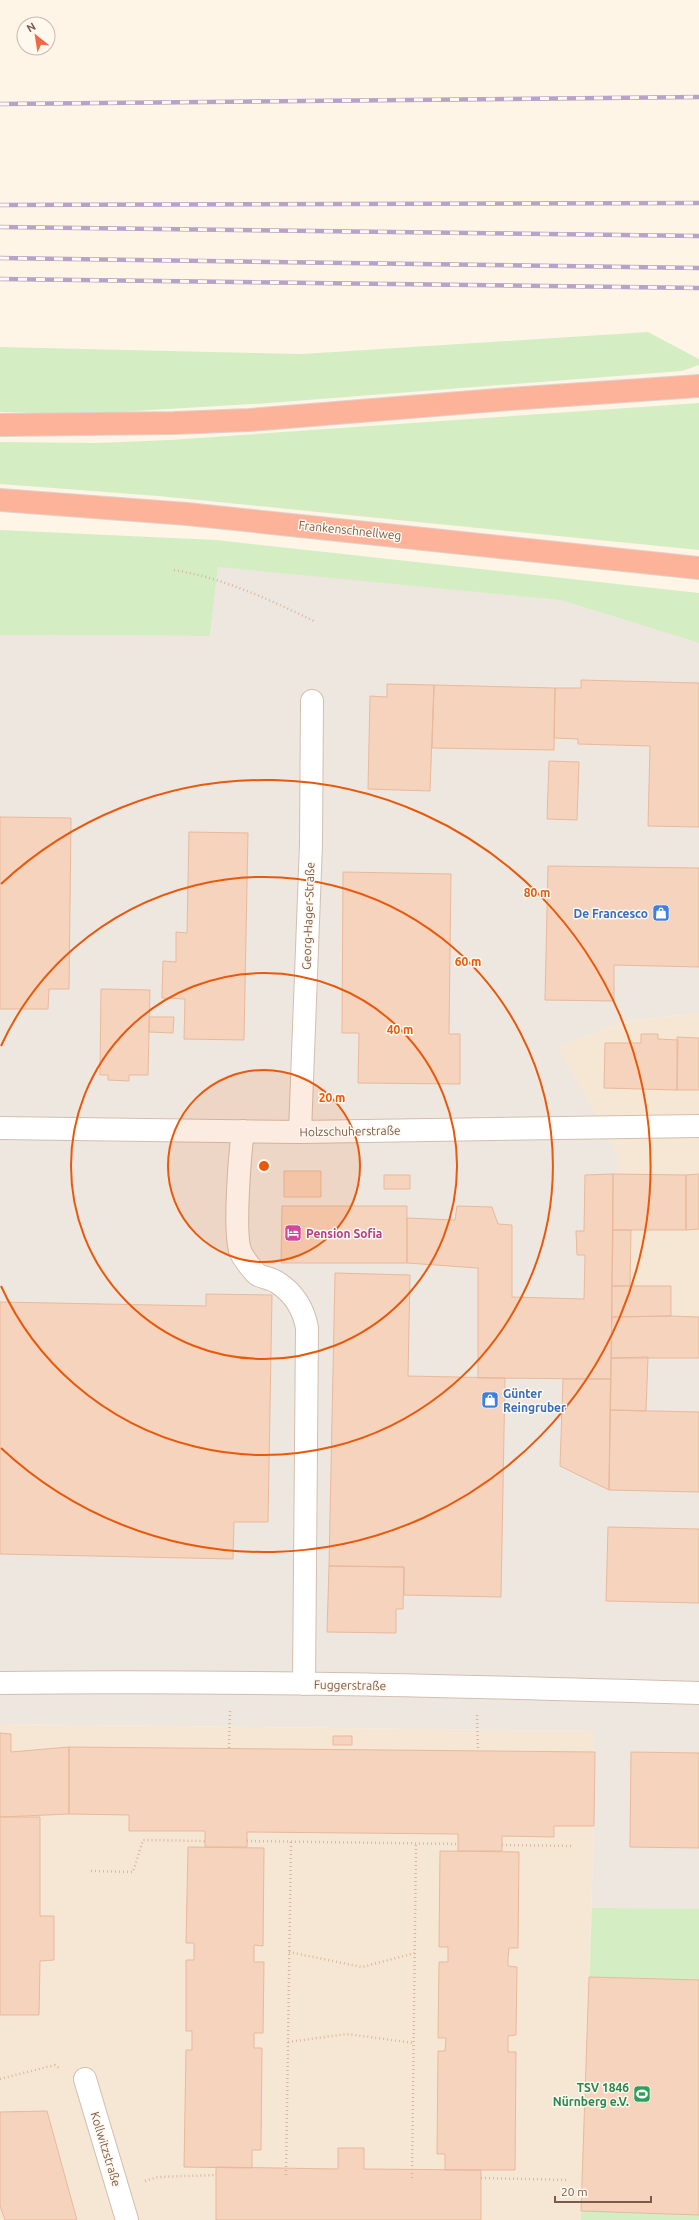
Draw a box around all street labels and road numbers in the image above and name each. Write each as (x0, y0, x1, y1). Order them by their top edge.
street label: Frankenschnellweg (298, 518, 402, 542)
street label: Georg-Hager-Straße (300, 862, 316, 970)
street label: Holzschuherstraße (299, 1124, 401, 1138)
street label: Fuggerstraße (314, 1678, 386, 1692)
street label: Kollwitzstraße (88, 2110, 124, 2188)

